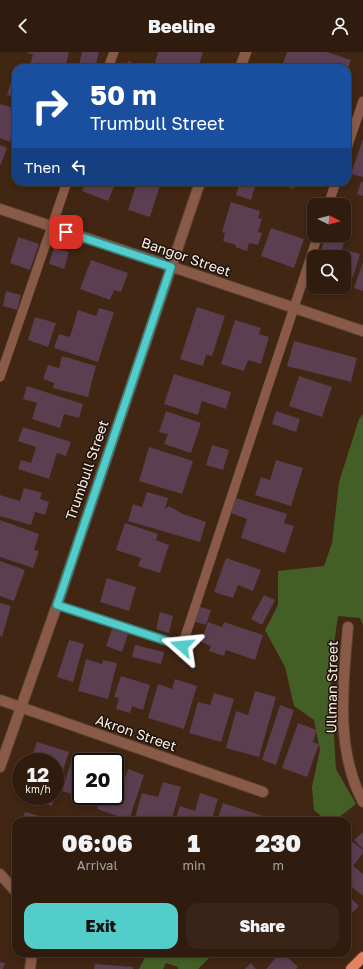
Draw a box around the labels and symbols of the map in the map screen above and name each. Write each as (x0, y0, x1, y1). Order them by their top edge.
north arrow (307, 198, 351, 242)
pin (49, 215, 83, 249)
street label: Bangor Street (139, 233, 233, 280)
street label: Trumbull Street (61, 418, 112, 522)
position arrow (161, 625, 203, 667)
street label: Ullman Street (322, 640, 341, 734)
street label: Akron Street (93, 711, 179, 754)
speed limit sign: 20 (72, 753, 124, 805)

